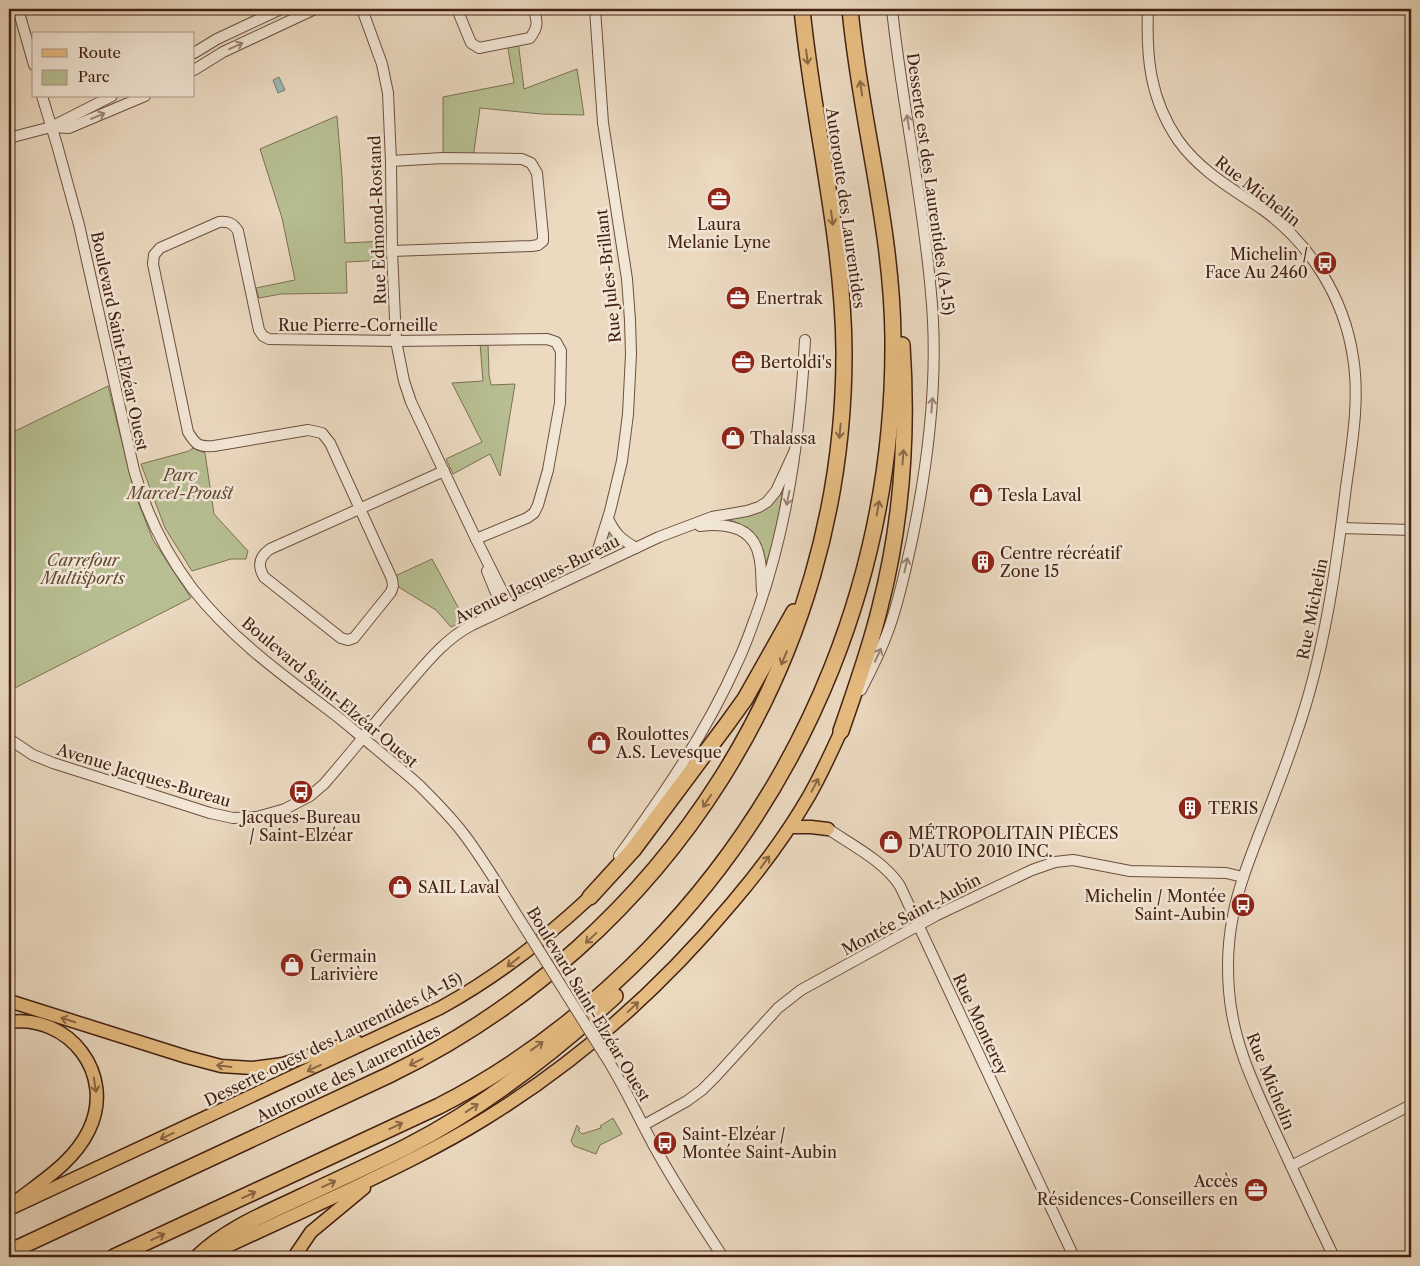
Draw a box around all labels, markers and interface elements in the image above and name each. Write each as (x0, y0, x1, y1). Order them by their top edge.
legend (32, 32, 195, 98)
one-way arrow (228, 41, 243, 50)
text: Route (78, 43, 121, 62)
one-way arrow (803, 49, 813, 65)
street label: Desserte est des Laurentides (A-15) (903, 52, 959, 317)
text: Parc (78, 67, 110, 86)
one-way arrow (855, 80, 865, 96)
street label: Autoroute des Laurentides (822, 105, 870, 310)
one-way arrow (90, 111, 105, 121)
one-way arrow (902, 114, 912, 130)
street label: Rue Edmond-Rostand (364, 135, 390, 305)
street label: Rue Michelin (1211, 151, 1305, 231)
office icon: Laura Melanie Lyne (706, 186, 732, 212)
street label: Rue Jules-Brillant (591, 208, 625, 344)
one-way arrow (827, 210, 837, 226)
place label: Laura Melanie Lyne (667, 214, 771, 252)
street label: Boulevard Saint-Elzéar Ouest (87, 229, 153, 453)
place label: Michelin / Face Au 2460 (1205, 244, 1308, 282)
bus stop icon: Michelin / Face Au 2460 (1312, 250, 1338, 276)
office icon: Enertrak (725, 285, 751, 311)
place label: Enertrak (756, 288, 824, 308)
street label: Rue Pierre-Corneille (278, 315, 438, 335)
office icon: Bertoldi's (730, 349, 756, 375)
place label: Bertoldi's (760, 352, 832, 372)
one-way arrow (927, 397, 936, 413)
one-way arrow (835, 423, 845, 439)
shop icon: Thalassa (720, 425, 746, 451)
place label: Thalassa (750, 428, 817, 448)
one-way arrow (898, 449, 907, 465)
park label: Parc Marcel-Proust (125, 465, 234, 503)
shop icon: Tesla Laval (968, 482, 994, 508)
place label: Tesla Laval (998, 485, 1082, 505)
one-way arrow (782, 490, 792, 506)
one-way arrow (874, 501, 884, 517)
street label: Avenue Jacques-Bureau (450, 530, 623, 628)
place label: Centre récréatif Zone 15 (1000, 543, 1123, 581)
building icon: Centre récréatif Zone 15 (970, 549, 996, 575)
park label: Carrefour Multisports (39, 550, 125, 588)
street label: Rue Michelin (1292, 557, 1332, 661)
one-way arrow (902, 558, 912, 574)
street label: Boulevard Saint-Elzéar Ouest (238, 612, 422, 772)
one-way arrow (873, 648, 883, 663)
one-way arrow (779, 650, 788, 665)
place label: Roulottes A.S. Levesque (615, 724, 722, 762)
shop icon: Roulottes A.S. Levesque (586, 730, 612, 756)
street label: Avenue Jacques-Bureau (54, 739, 234, 811)
one-way arrow (811, 778, 820, 793)
bus stop icon: Jacques-Bureau / Saint-Elzéar (288, 779, 314, 805)
one-way arrow (702, 793, 712, 807)
building icon: TERIS (1177, 795, 1203, 821)
place label: TERIS (1208, 798, 1258, 818)
place label: Jacques-Bureau / Saint-Elzéar (238, 807, 361, 845)
place label: MÉTROPOLITAIN PIÈCES D'AUTO 2010 INC. (908, 823, 1119, 861)
shop icon: MÉTROPOLITAIN PIÈCES D'AUTO 2010 INC. (878, 829, 904, 855)
one-way arrow (760, 855, 770, 869)
street label: Montée Saint-Aubin (838, 869, 984, 959)
shop icon: SAIL Laval (387, 874, 413, 900)
place label: SAIL Laval (418, 877, 500, 897)
place label: Michelin / Montée Saint-Aubin (1084, 886, 1226, 924)
bus stop icon: Michelin / Montée Saint-Aubin (1230, 892, 1256, 918)
street label: Boulevard Saint-Elzéar Ouest (523, 903, 655, 1105)
one-way arrow (584, 932, 597, 944)
place label: Germain Larivière (310, 946, 378, 984)
shop icon: Germain Larivière (279, 952, 305, 978)
one-way arrow (507, 957, 520, 968)
street label: Desserte ouest des Laurentides (A-15) (201, 968, 465, 1110)
street label: Rue Monterey (949, 970, 1014, 1079)
one-way arrow (627, 1001, 639, 1013)
one-way arrow (60, 1014, 76, 1024)
street label: Autoroute des Laurentides (252, 1020, 443, 1127)
street label: Rue Michelin (1242, 1030, 1300, 1132)
one-way arrow (530, 1041, 544, 1051)
one-way arrow (409, 1057, 424, 1067)
one-way arrow (216, 1061, 232, 1071)
one-way arrow (307, 1063, 322, 1073)
one-way arrow (90, 1076, 100, 1092)
one-way arrow (465, 1103, 479, 1113)
one-way arrow (388, 1121, 403, 1130)
place label: Saint-Elzéar / Montée Saint-Aubin (682, 1124, 837, 1162)
bus stop icon: Saint-Elzéar / Montée Saint-Aubin (652, 1130, 678, 1156)
one-way arrow (160, 1132, 175, 1141)
place label: Accès Résidences-Conseillers en (1037, 1171, 1238, 1209)
office icon: Accès Résidences-Conseillers en (1243, 1177, 1269, 1203)
one-way arrow (321, 1179, 336, 1188)
one-way arrow (241, 1189, 256, 1199)
one-way arrow (150, 1231, 165, 1241)

